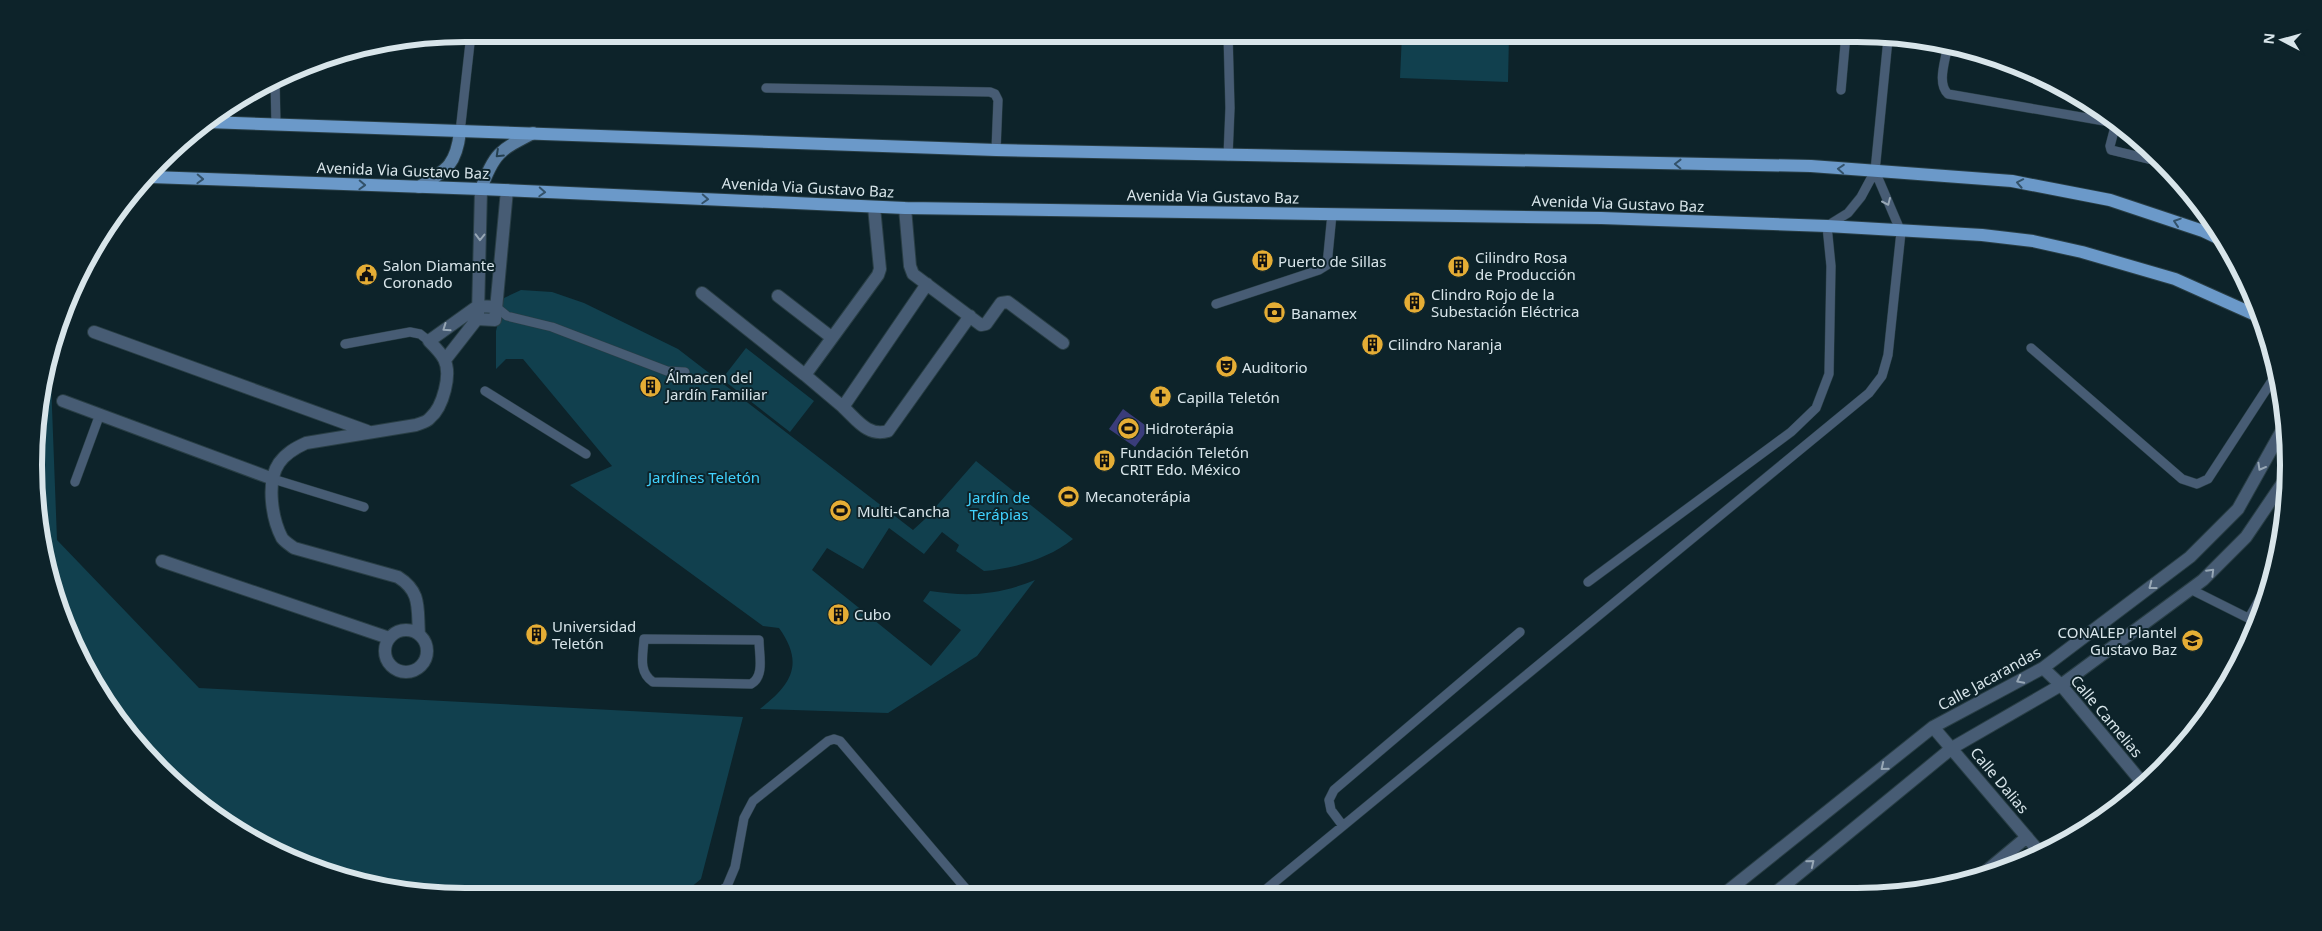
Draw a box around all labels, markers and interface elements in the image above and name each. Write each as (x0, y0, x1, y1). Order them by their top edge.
north arrow (2257, 15, 2307, 65)
text: N (2259, 32, 2279, 45)
one-way arrow (496, 148, 505, 157)
street label: Avenida Via Gustavo Baz (316, 157, 490, 183)
one-way arrow (1674, 159, 1682, 169)
one-way arrow (1836, 163, 1844, 174)
street label: Avenida Via Gustavo Baz (721, 172, 895, 202)
one-way arrow (196, 174, 204, 184)
one-way arrow (2016, 178, 2024, 188)
one-way arrow (359, 180, 367, 191)
street label: Avenida Via Gustavo Baz (1127, 184, 1299, 208)
one-way arrow (538, 186, 546, 197)
street label: Avenida Via Gustavo Baz (1531, 190, 1705, 216)
one-way arrow (701, 194, 709, 204)
one-way arrow (1880, 197, 1891, 206)
one-way arrow (2174, 218, 2182, 228)
one-way arrow (474, 234, 485, 242)
place label: Cilindro Rosa de Producción (1475, 247, 1576, 284)
building icon: Puerto de Sillas (1250, 249, 1274, 273)
place label: Puerto de Sillas (1278, 251, 1386, 271)
building icon: Cilindro Rosa de Producción (1447, 254, 1471, 278)
place label: Salon Diamante Coronado (383, 255, 495, 292)
public building icon: Salon Diamante Coronado (355, 262, 379, 286)
place label: Clindro Rojo de la Subestación Eléctrica (1431, 284, 1580, 321)
building icon: Clindro Rojo de la Subestación Eléctrica (1403, 291, 1427, 315)
bank icon: Banamex (1263, 301, 1287, 325)
place label: Banamex (1291, 303, 1357, 323)
one-way arrow (442, 322, 452, 331)
building icon: Cilindro Naranja (1360, 332, 1384, 356)
place label: Cilindro Naranja (1388, 334, 1502, 354)
theatre icon: Auditorio (1214, 355, 1238, 379)
place label: Auditorio (1242, 357, 1308, 377)
place label: Álmacen del Jardín Familiar (664, 367, 767, 404)
building icon: Álmacen del Jardín Familiar (638, 374, 662, 398)
church icon: Capilla Teletón (1149, 385, 1173, 409)
place label: Capilla Teletón (1177, 387, 1280, 407)
sports icon: Hidroterápia (1117, 416, 1141, 440)
place label: Hidroterápia (1145, 418, 1234, 438)
place label: Fundación Teletón CRIT Edo. México (1120, 442, 1249, 479)
building icon: Fundación Teletón CRIT Edo. México (1092, 449, 1116, 473)
one-way arrow (2257, 462, 2267, 471)
park label: Jardínes Teletón (646, 467, 760, 487)
sports icon: Mecanoterápia (1057, 484, 1081, 508)
place label: Mecanoterápia (1085, 486, 1191, 506)
park label: Jardín de Terápias (966, 487, 1030, 524)
sports icon: Multi-Cancha (829, 499, 853, 523)
place label: Multi-Cancha (857, 501, 950, 521)
one-way arrow (2205, 569, 2214, 578)
one-way arrow (2149, 580, 2158, 588)
building icon: Cubo (826, 602, 850, 626)
place label: Cubo (854, 604, 891, 624)
place label: Universidad Teletón (552, 616, 636, 653)
place label: CONALEP Plantel Gustavo Baz (2058, 622, 2177, 659)
building icon: Universidad Teletón (524, 623, 548, 647)
school or university icon: CONALEP Plantel Gustavo Baz (2181, 629, 2205, 653)
street label: Calle Jacarandas (1934, 641, 2044, 715)
street label: Calle Camelias (2067, 671, 2147, 761)
one-way arrow (2017, 674, 2026, 684)
street label: Calle Dalias (1966, 743, 2034, 817)
one-way arrow (1881, 761, 1890, 769)
one-way arrow (1806, 860, 1815, 869)

